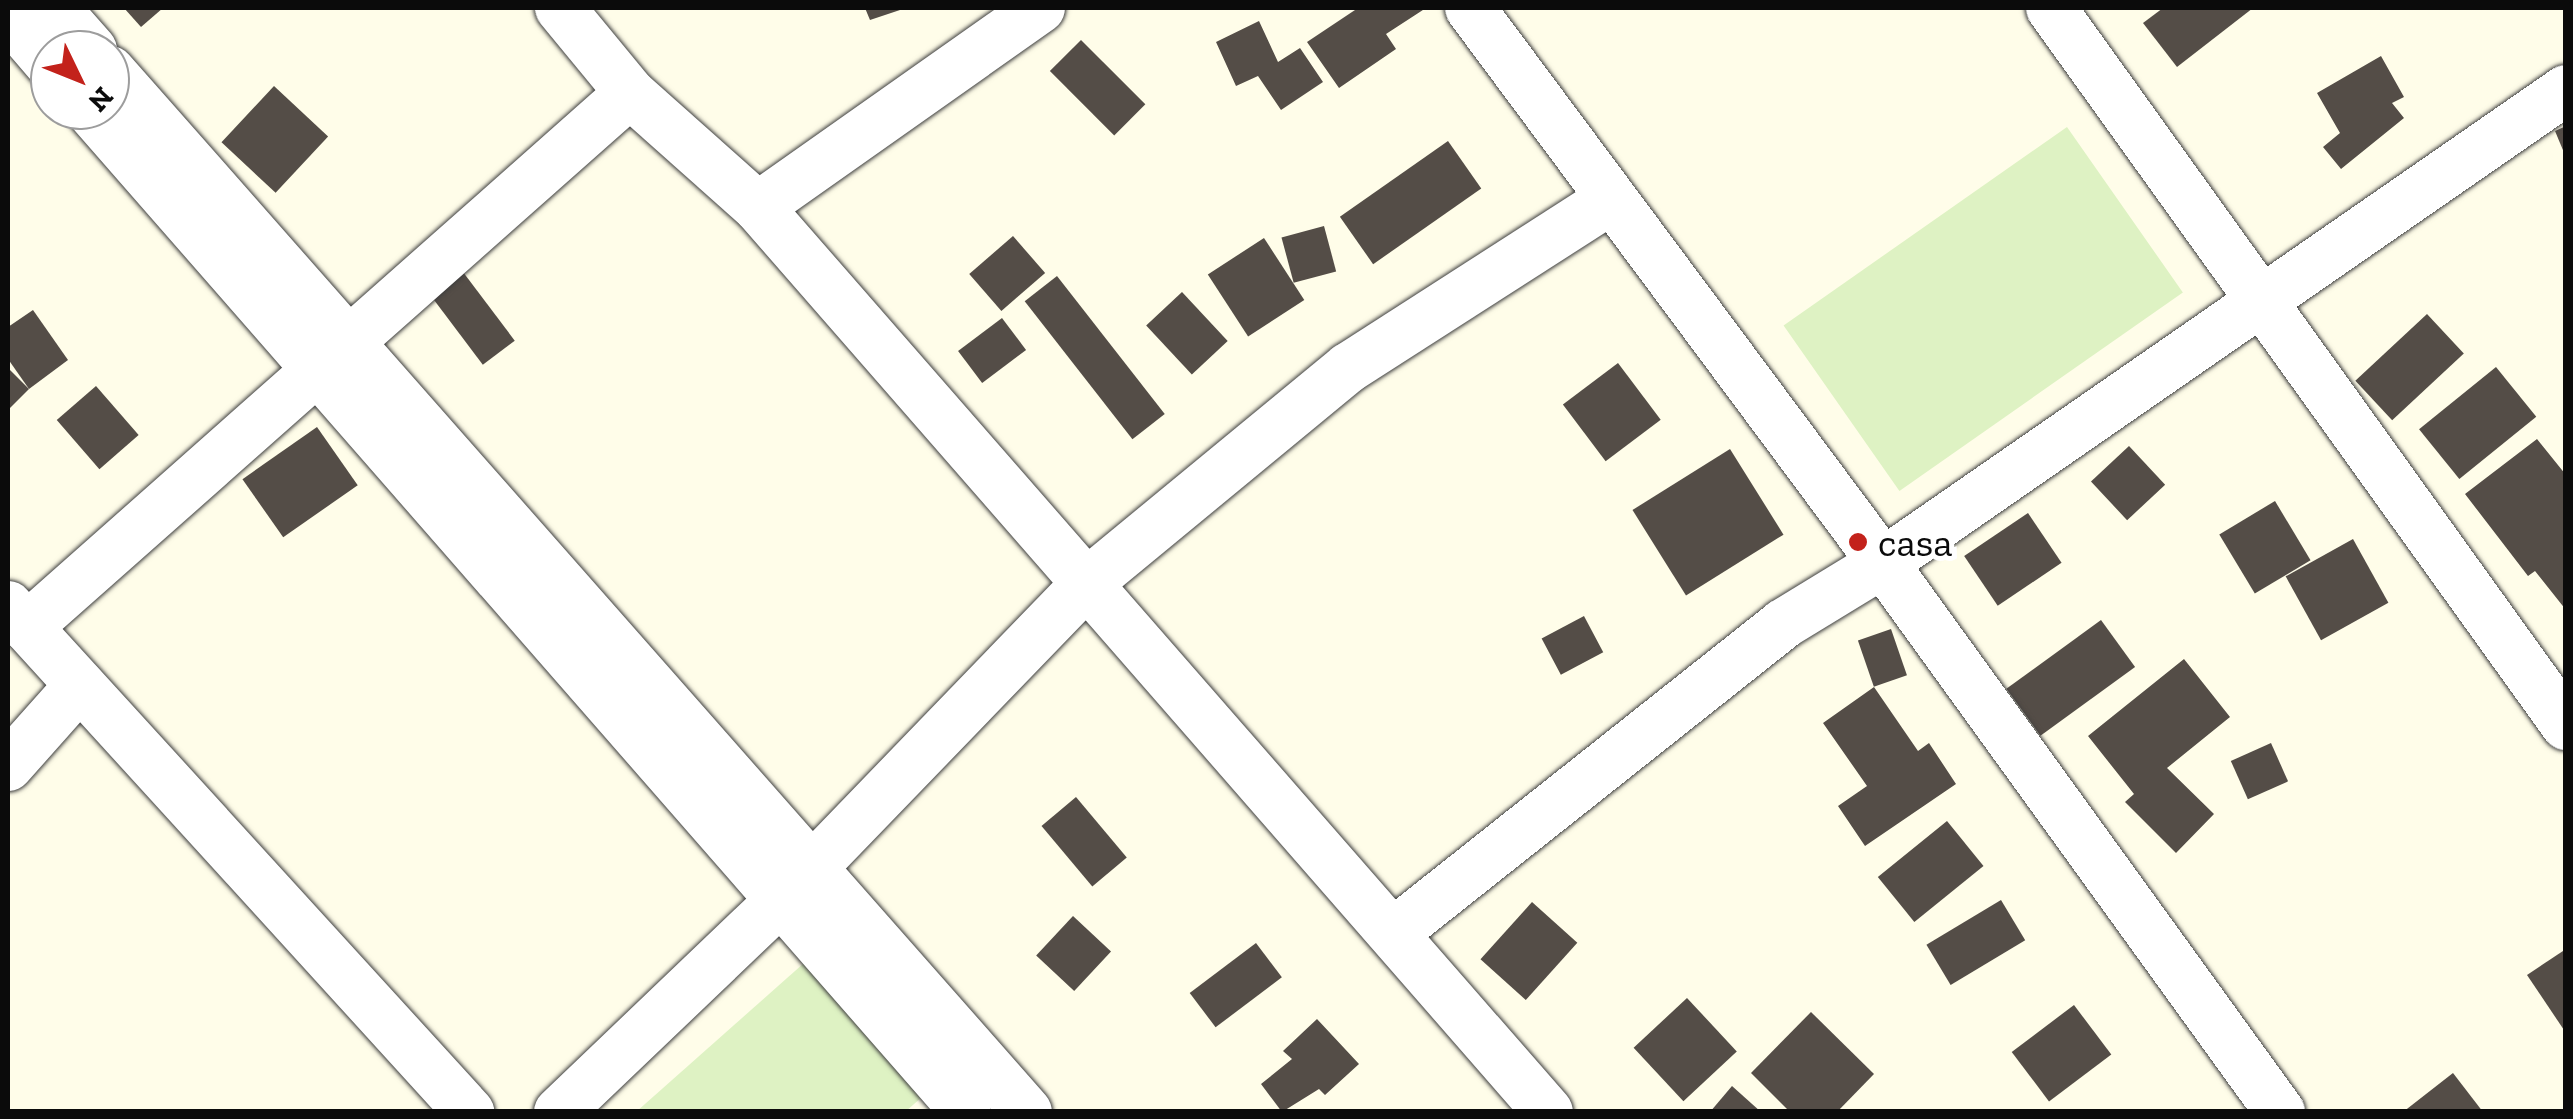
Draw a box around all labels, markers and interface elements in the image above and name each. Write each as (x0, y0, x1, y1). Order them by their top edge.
north arrow (30, 30, 130, 130)
text: N (82, 80, 120, 118)
place label: casa (1878, 518, 1953, 566)
marker: casa (1847, 531, 1869, 553)

